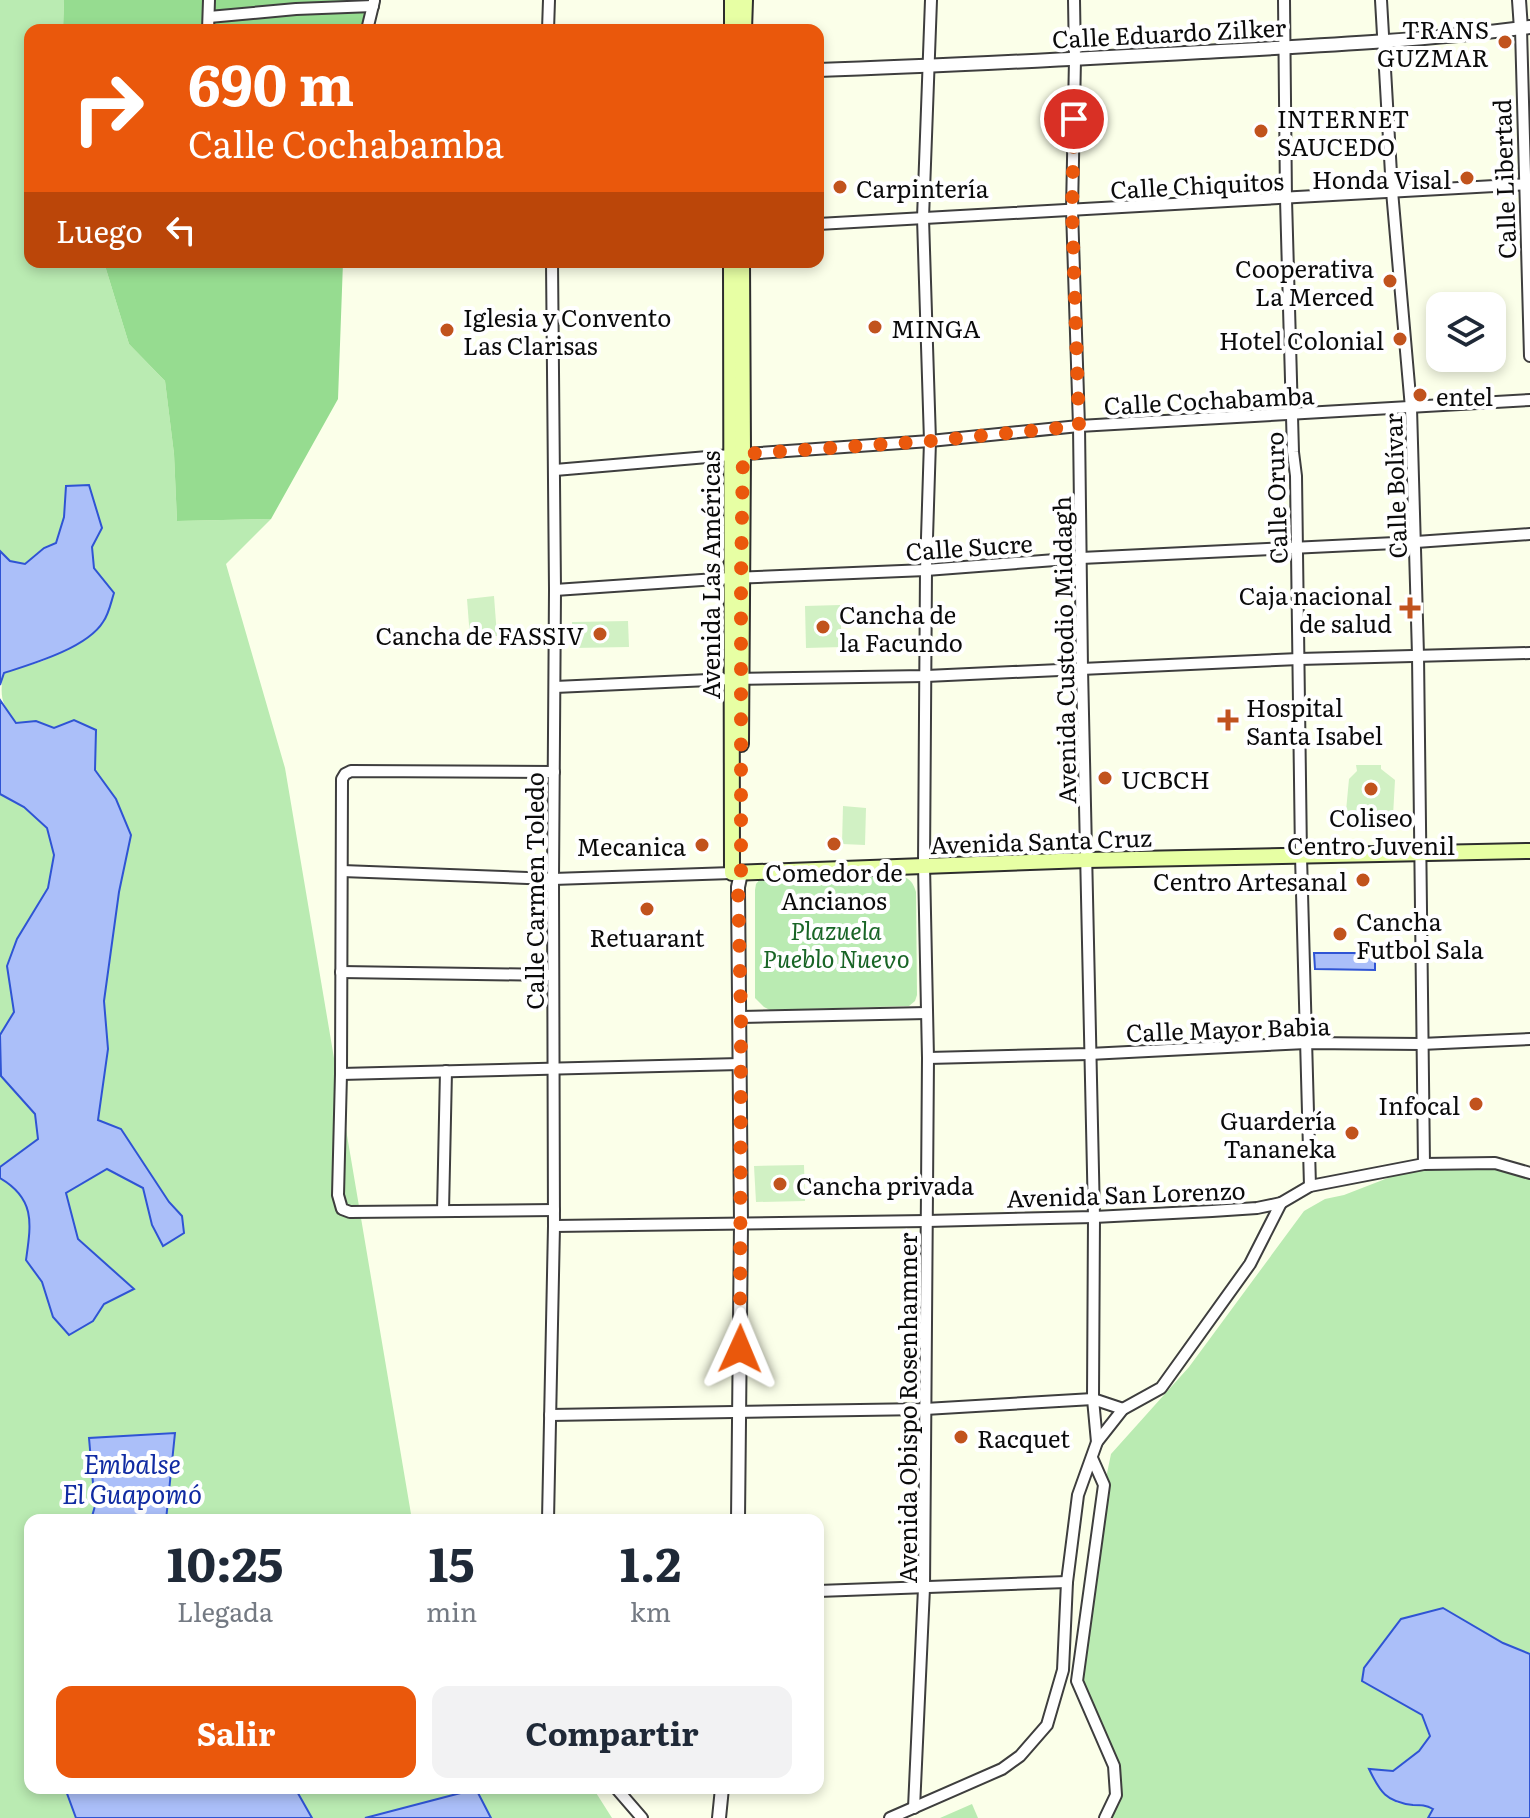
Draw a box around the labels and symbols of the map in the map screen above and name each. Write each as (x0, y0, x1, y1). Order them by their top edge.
street label: Calle Eduardo Zilker (1051, 8, 1288, 56)
place label: TRANS GUZMAR (1377, 11, 1489, 74)
marker: TRANS GUZMAR (1496, 33, 1514, 51)
pin (1040, 85, 1108, 153)
street label: Calle Libertad (1483, 98, 1523, 260)
place label: INTERNET SAUCEDO (1277, 100, 1410, 163)
marker: INTERNET SAUCEDO (1252, 122, 1270, 140)
place label: Honda Visal (1312, 161, 1451, 196)
street label: Calle Chiquitos (1109, 162, 1285, 206)
marker: Honda Visal (1458, 169, 1476, 187)
place label: Carpintería (856, 170, 989, 205)
marker: Carpintería (831, 178, 849, 196)
place label: Cooperativa La Merced (1235, 250, 1374, 313)
marker: Cooperativa La Merced (1381, 272, 1399, 290)
place label: Iglesia y Convento Las Clarisas (463, 299, 671, 362)
place label: MINGA (891, 310, 981, 345)
marker: MINGA (866, 318, 884, 336)
marker: Iglesia y Convento Las Clarisas (438, 321, 456, 339)
place label: Hotel Colonial (1219, 322, 1384, 357)
marker: Hotel Colonial (1391, 330, 1409, 348)
street label: Calle Cochabamba (1103, 376, 1315, 422)
place label: entel (1436, 378, 1493, 413)
marker: entel (1411, 386, 1429, 404)
street label: Calle Bolívar (1374, 412, 1414, 559)
street label: Calle Oruro (1255, 431, 1295, 565)
street label: Avenida Las Américas (692, 451, 727, 699)
street label: Avenida Custodio Middagh (1043, 496, 1083, 804)
street label: Calle Sucre (904, 524, 1034, 568)
place label: Caja nacional de salud (1239, 577, 1392, 640)
place label: Cancha de la Facundo (839, 596, 963, 659)
marker: Caja nacional de salud (1399, 597, 1421, 619)
place label: Cancha de FASSIV (375, 617, 584, 652)
marker: Cancha de la Facundo (814, 618, 832, 636)
marker: Cancha de FASSIV (591, 625, 609, 643)
place label: Hospital Santa Isabel (1246, 689, 1383, 752)
marker: Hospital Santa Isabel (1217, 709, 1239, 731)
place label: UCBCH (1121, 761, 1210, 796)
marker: UCBCH (1096, 769, 1114, 787)
street label: Calle Carmen Toledo (516, 772, 551, 1010)
marker: Coliseo Centro Juvenil (1362, 780, 1380, 798)
place label: Coliseo Centro Juvenil (1287, 799, 1455, 862)
street label: Avenida Santa Cruz (930, 819, 1153, 861)
place label: Mecanica (576, 828, 686, 863)
marker: Comedor de Ancianos (825, 835, 843, 853)
marker: Mecanica (693, 836, 711, 854)
place label: Comedor de Ancianos (765, 854, 903, 917)
place label: Centro Artesanal (1153, 863, 1347, 898)
marker: Centro Artesanal (1354, 871, 1372, 889)
marker: Retuarant (638, 900, 656, 918)
place label: Cancha Futbol Sala (1356, 903, 1484, 966)
park label: Plazuela Pueblo Nuevo (762, 912, 910, 975)
place label: Retuarant (589, 919, 705, 954)
marker: Cancha Futbol Sala (1331, 925, 1349, 943)
street label: Calle Mayor Babia (1125, 1007, 1331, 1049)
place label: Infocal (1378, 1087, 1460, 1122)
marker: Infocal (1467, 1095, 1485, 1113)
place label: Guardería Tananeka (1220, 1102, 1336, 1165)
marker: Guardería Tananeka (1343, 1124, 1361, 1142)
place label: Cancha privada (796, 1167, 974, 1202)
street label: Avenida San Lorenzo (1006, 1171, 1246, 1215)
marker: Cancha privada (771, 1175, 789, 1193)
street label: Avenida Obispo Rosenhammer (889, 1232, 924, 1583)
position arrow (698, 1307, 782, 1391)
place label: Racquet (977, 1420, 1070, 1455)
marker: Racquet (952, 1428, 970, 1446)
water label: Embalse El Guapomó (62, 1443, 202, 1512)

